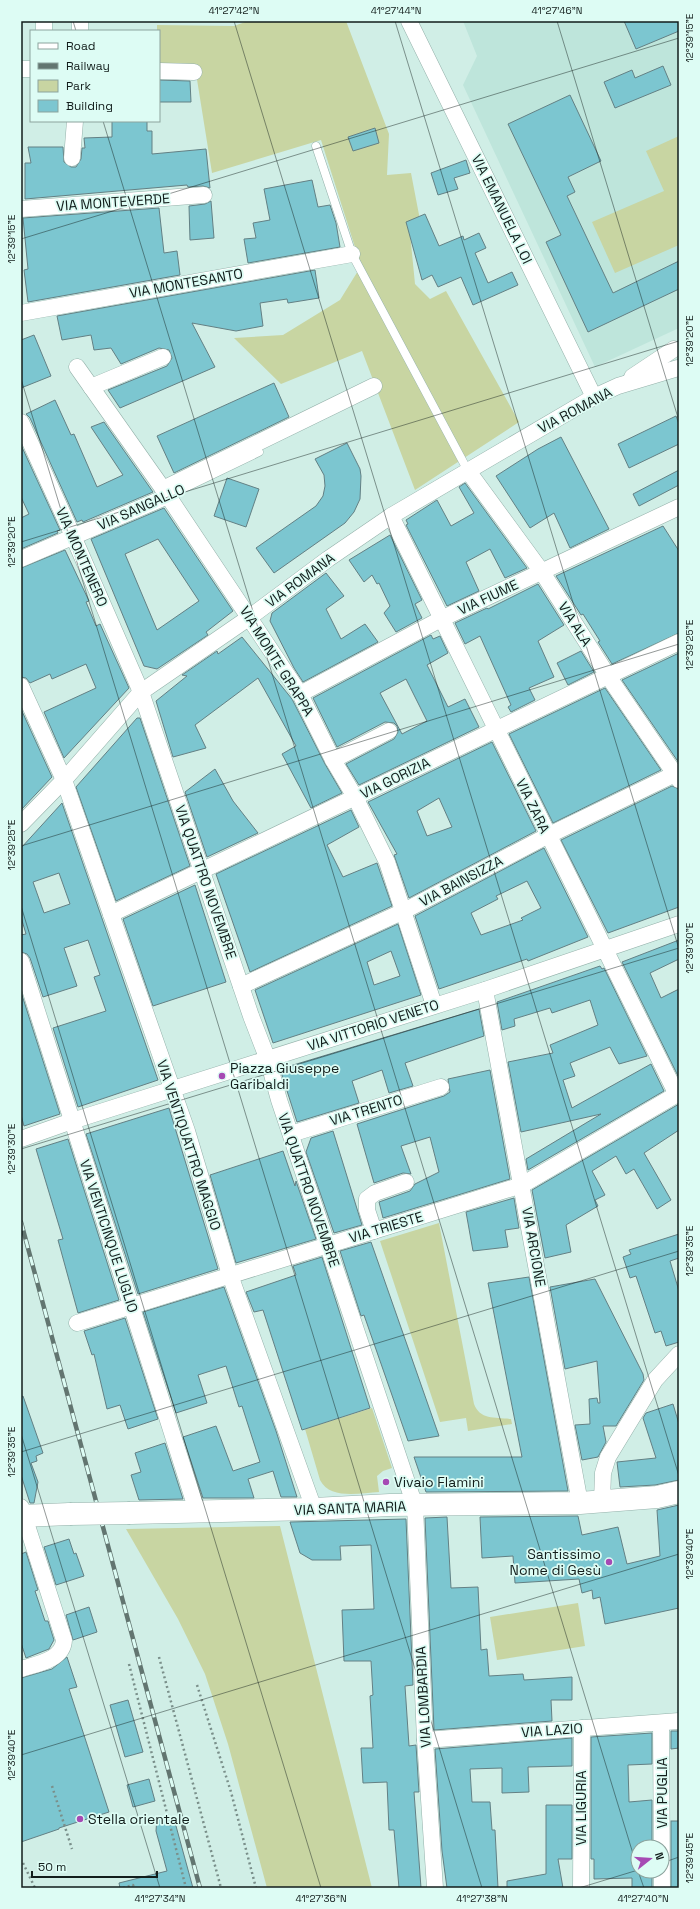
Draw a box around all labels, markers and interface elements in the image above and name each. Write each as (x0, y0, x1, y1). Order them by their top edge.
text: 41°27'42"N (209, 4, 259, 17)
text: 41°27'44"N (371, 4, 421, 17)
text: 41°27'46"N (532, 4, 582, 17)
text: 12°39'15"E (683, 13, 696, 62)
legend (30, 30, 160, 122)
text: Road (66, 38, 95, 54)
text: Railway (66, 58, 110, 74)
text: Park (66, 78, 91, 94)
text: Building (66, 98, 113, 114)
street label: VIA EMANUELA LOI (468, 151, 536, 267)
street label: VIA MONTEVERDE (56, 189, 170, 215)
text: 12°39'15"E (5, 214, 18, 263)
street label: VIA MONTESANTO (128, 264, 244, 302)
text: 12°39'20"E (683, 315, 696, 367)
street label: VIA ROMANA (535, 383, 615, 437)
street label: VIA SANGALLO (95, 480, 187, 534)
street label: VIA MONTENERO (52, 505, 112, 609)
text: 12°39'20"E (5, 516, 18, 568)
street label: VIA ROMANA (262, 549, 338, 611)
street label: VIA FIUME (455, 575, 521, 619)
street label: VIA ALA (554, 598, 596, 650)
street label: VIA MONTE GRAPPA (236, 603, 318, 720)
text: 12°39'25"E (683, 619, 696, 670)
street label: VIA GORIZIA (357, 753, 433, 803)
street label: VIA ZARA (512, 776, 554, 837)
street label: VIA QUATTRO NOVEMBRE (171, 803, 241, 962)
text: 12°39'25"E (5, 819, 18, 870)
street label: VIA BAINSIZZA (416, 851, 506, 911)
text: 12°39'30"E (683, 922, 696, 974)
street label: VIA VITTORIO VENETO (305, 995, 441, 1055)
street label: VIA VENTIQUATTRO MAGGIO (153, 1057, 225, 1233)
place label: Piazza Giuseppe Garibaldi (230, 1059, 339, 1093)
marker: Piazza Giuseppe Garibaldi (217, 1071, 227, 1081)
street label: VIA TRENTO (327, 1090, 405, 1130)
street label: VIA QUATTRO NOVEMBRE (274, 1111, 344, 1270)
text: 12°39'30"E (5, 1123, 18, 1175)
street label: VIA VENTICINQUE LUGLIO (76, 1157, 142, 1315)
street label: VIA ARCIONE (518, 1206, 550, 1288)
street label: VIA TRIESTE (347, 1207, 425, 1247)
text: 12°39'35"E (683, 1225, 696, 1276)
text: 12°39'35"E (5, 1426, 18, 1477)
place label: Vivaio Flamini (394, 1473, 484, 1491)
marker: Vivaio Flamini (381, 1477, 391, 1487)
street label: VIA SANTA MARIA (294, 1497, 407, 1519)
text: 12°39'40"E (683, 1528, 696, 1579)
place label: Santissimo Nome di Gesù (510, 1545, 601, 1579)
marker: Santissimo Nome di Gesù (604, 1557, 614, 1567)
street label: VIA LOMBARDIA (411, 1646, 435, 1748)
street label: VIA LAZIO (521, 1719, 583, 1741)
text: 12°39'40"E (5, 1729, 18, 1780)
street label: VIA PUGLIA (653, 1757, 671, 1829)
street label: VIA LIGURIA (572, 1770, 590, 1846)
place label: Stella orientale (88, 1810, 190, 1828)
marker: Stella orientale (75, 1814, 85, 1824)
text: 12°39'45"E (683, 1832, 696, 1883)
north arrow (630, 1839, 670, 1879)
text: N (652, 1851, 667, 1862)
scale bar (32, 1853, 157, 1879)
text: 50 m (38, 1859, 66, 1875)
text: 41°27'34"N (135, 1892, 185, 1905)
text: 41°27'36"N (295, 1892, 347, 1905)
text: 41°27'38"N (456, 1892, 508, 1905)
text: 41°27'40"N (617, 1892, 669, 1905)

